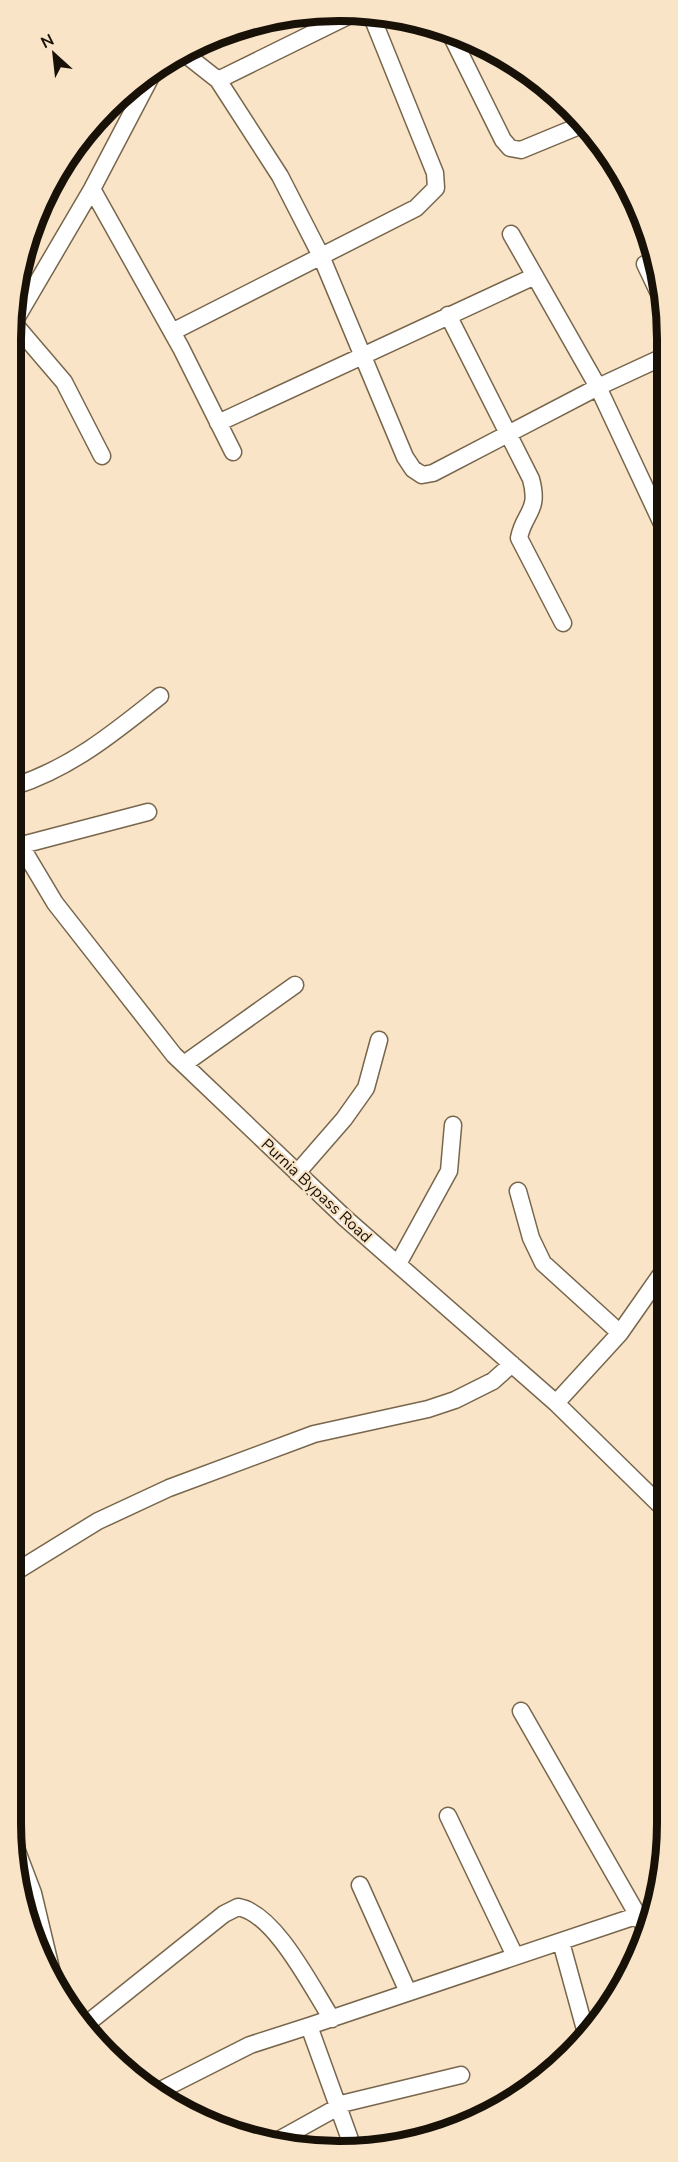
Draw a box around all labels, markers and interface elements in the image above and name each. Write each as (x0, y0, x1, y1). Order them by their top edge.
north arrow (24, 24, 84, 84)
text: N (37, 29, 58, 54)
street label: Purnia Bypass Road (256, 1134, 376, 1248)

